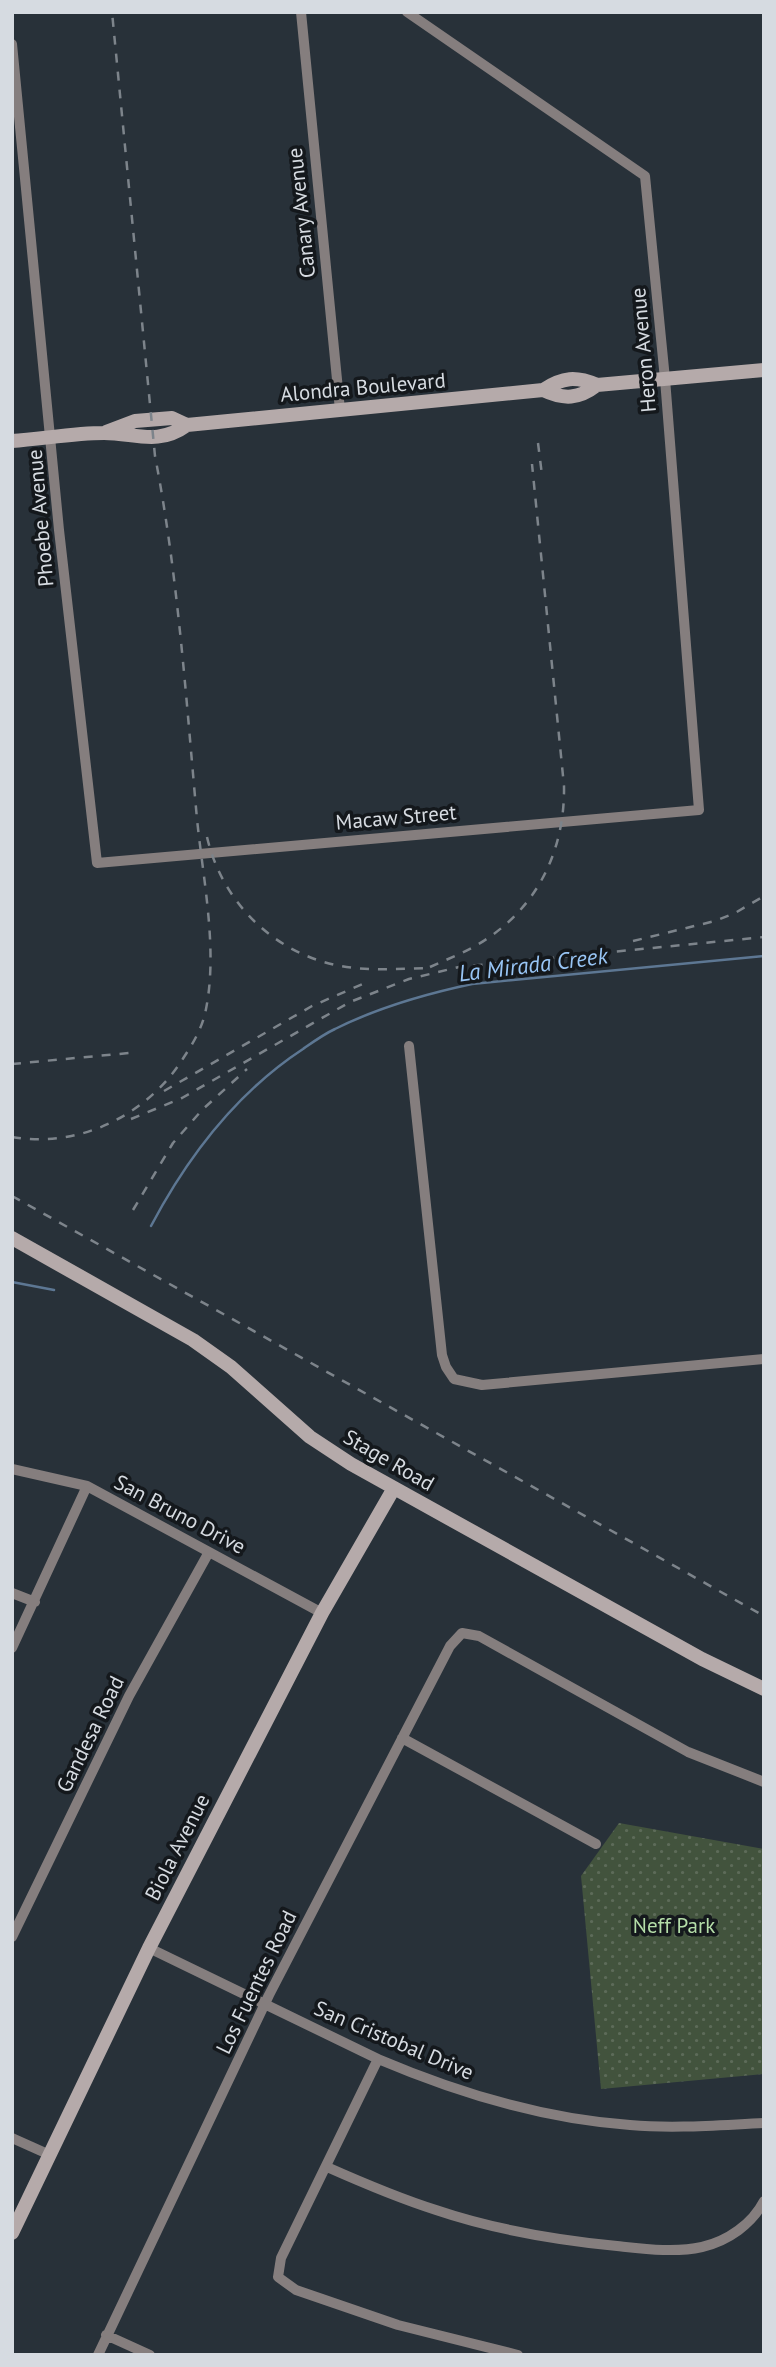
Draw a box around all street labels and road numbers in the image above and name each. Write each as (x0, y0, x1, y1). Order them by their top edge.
street label: Canary Avenue (281, 147, 321, 279)
street label: Heron Avenue (624, 286, 662, 414)
street label: Alondra Boulevard (279, 366, 447, 408)
street label: Phoebe Avenue (21, 448, 59, 588)
street label: Macaw Street (335, 798, 457, 836)
street label: Stage Road (339, 1423, 439, 1497)
street label: San Bruno Drive (110, 1468, 250, 1560)
street label: Gandesa Road (50, 1671, 130, 1797)
street label: Biola Avenue (139, 1789, 215, 1905)
street label: Los Fuentes Road (210, 1906, 302, 2058)
street label: San Cristobal Drive (310, 1994, 478, 2086)

